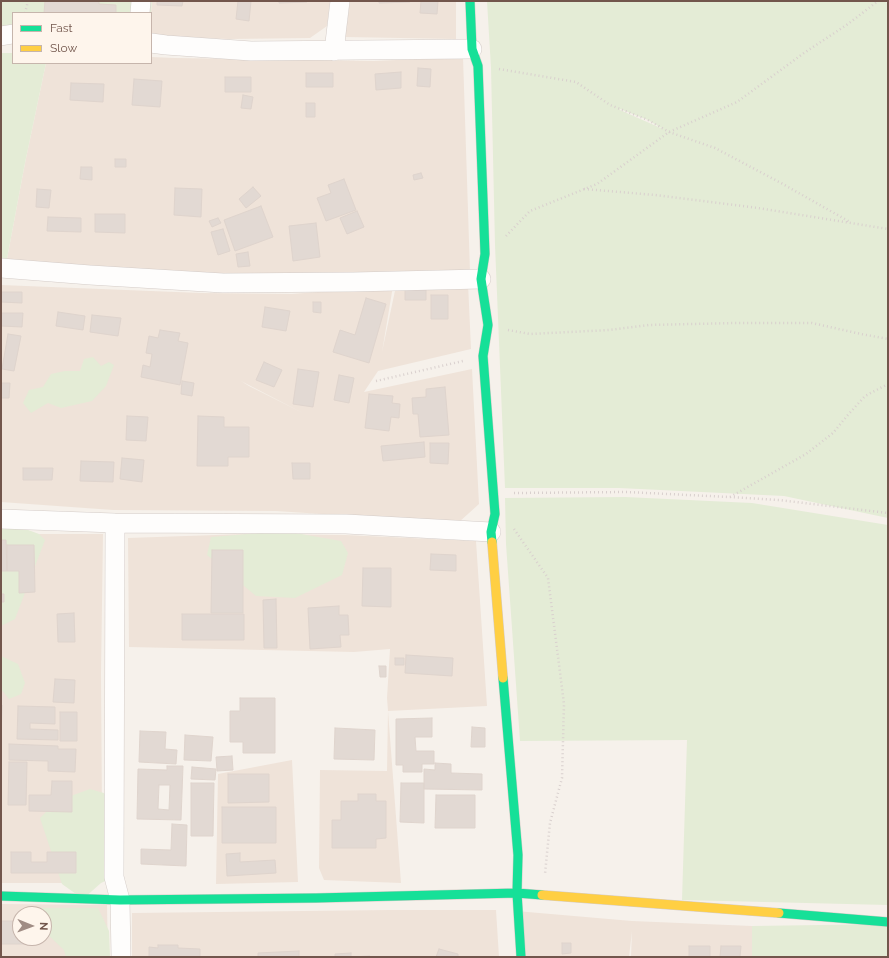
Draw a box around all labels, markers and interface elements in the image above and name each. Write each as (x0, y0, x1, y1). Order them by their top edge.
legend (12, 12, 152, 64)
text: Fast (50, 21, 73, 35)
text: Slow (50, 41, 77, 55)
north arrow (12, 906, 52, 946)
text: N (37, 922, 50, 931)

